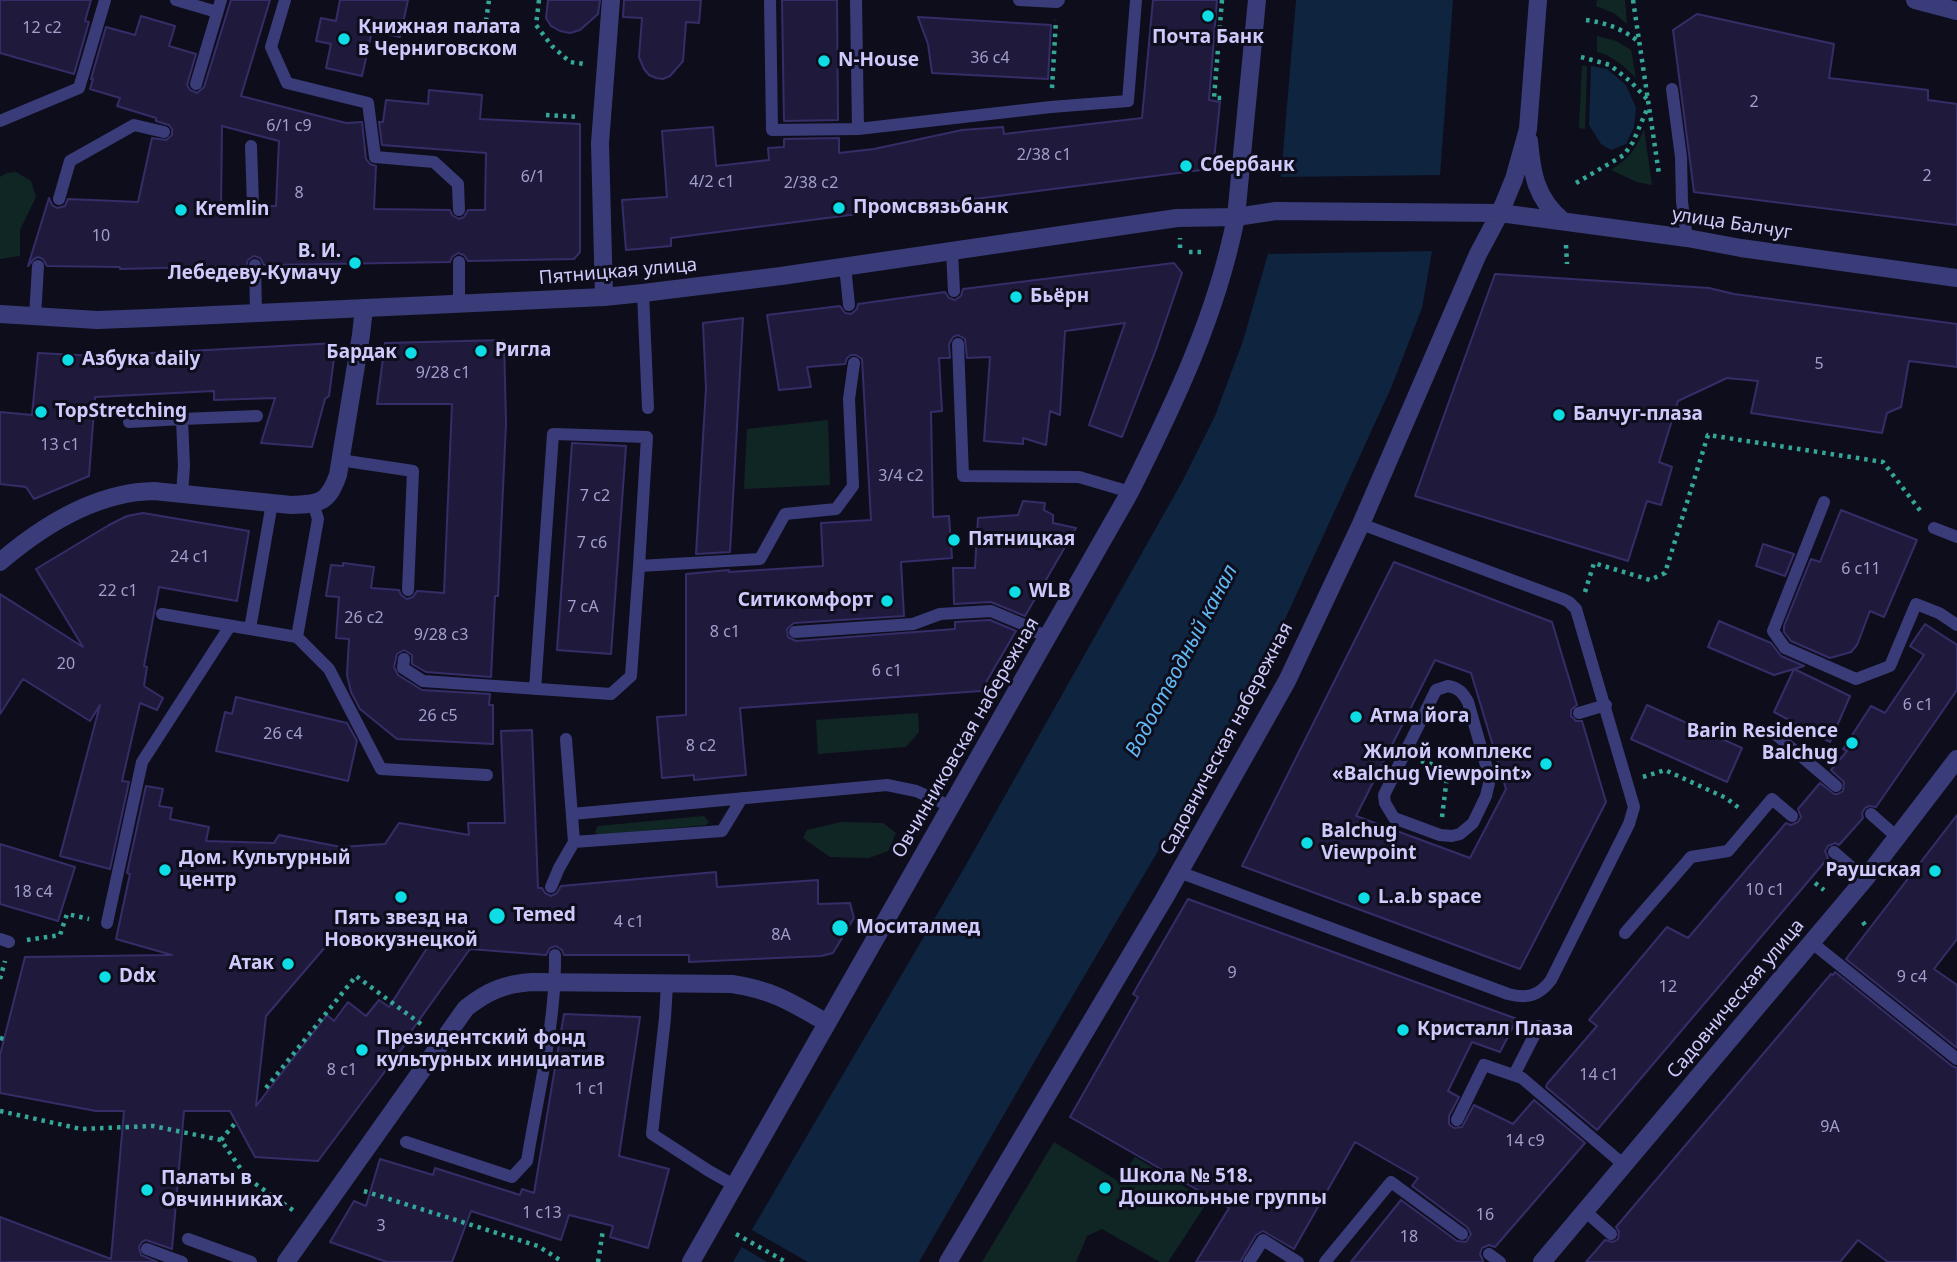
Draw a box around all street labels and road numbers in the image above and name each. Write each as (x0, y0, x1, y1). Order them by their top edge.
street label: улица Балчуг (1670, 203, 1794, 245)
street label: Пятницкая улица (538, 254, 698, 290)
street label: Овчинниковская набережная (888, 614, 1044, 862)
street label: Садовническая набережная (1156, 619, 1298, 859)
street label: Садовническая улица (1663, 915, 1809, 1083)

